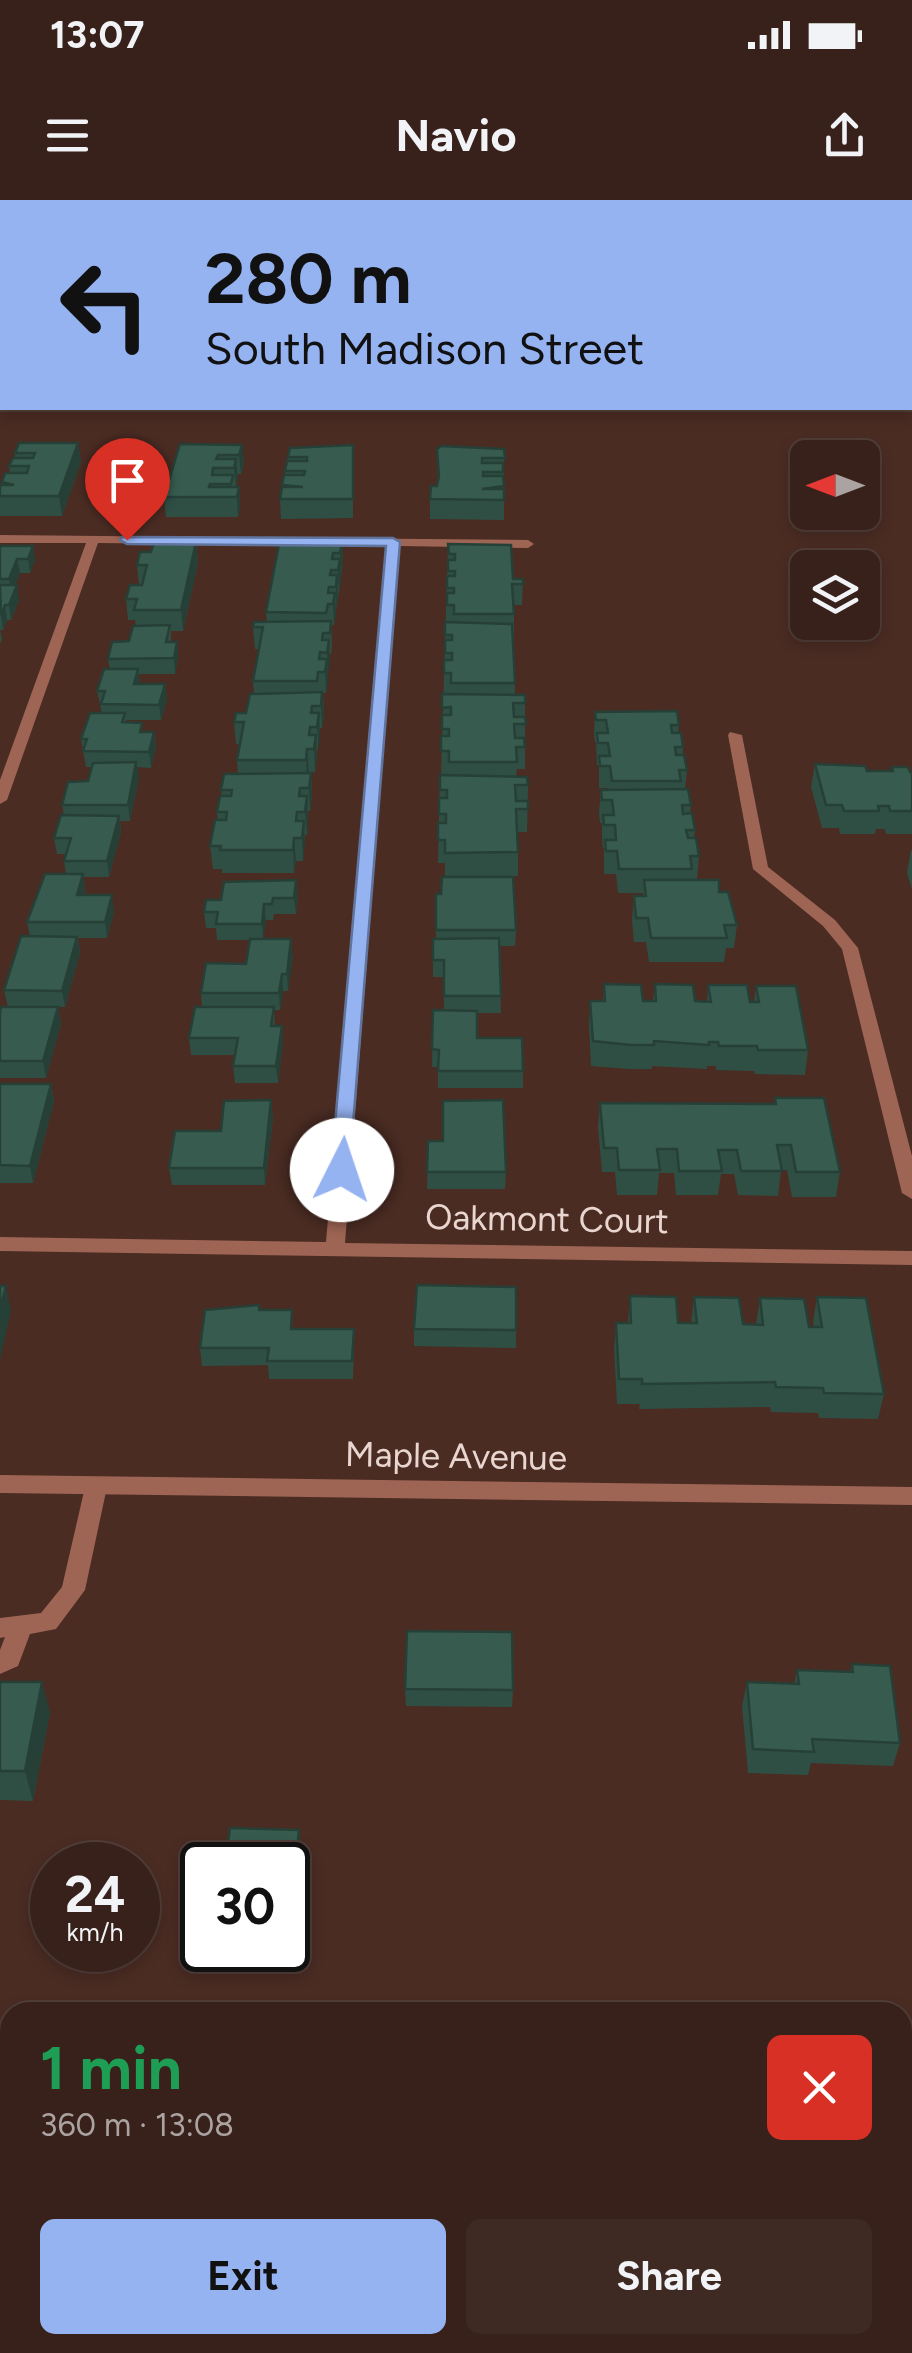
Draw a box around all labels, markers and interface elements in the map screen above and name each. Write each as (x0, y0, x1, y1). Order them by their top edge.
text: 13:07 (50, 12, 144, 58)
icon: menu (40, 108, 95, 163)
text: Navio (395, 108, 517, 162)
icon: share (817, 108, 872, 163)
text: 280 m (205, 236, 411, 321)
icon: left (40, 240, 170, 370)
text: South Madison Street (205, 321, 644, 375)
pin (85, 438, 170, 541)
north arrow (790, 440, 880, 530)
map controls (790, 440, 880, 640)
icon: arrive (100, 453, 155, 508)
button: layers (790, 550, 880, 640)
position arrow (290, 1118, 394, 1222)
street label: Oakmont Court (425, 1196, 669, 1242)
street label: Maple Avenue (345, 1433, 567, 1479)
speed limit sign: 30 (180, 1842, 310, 1972)
text: 24 (65, 1864, 125, 1925)
text: km/h (66, 1917, 124, 1947)
text: 1 min (40, 2032, 182, 2104)
button: close (767, 2035, 872, 2140)
text: 360 m · 13:08 (40, 2106, 234, 2144)
button: Exit (40, 2219, 446, 2334)
button: Share (466, 2219, 872, 2334)

